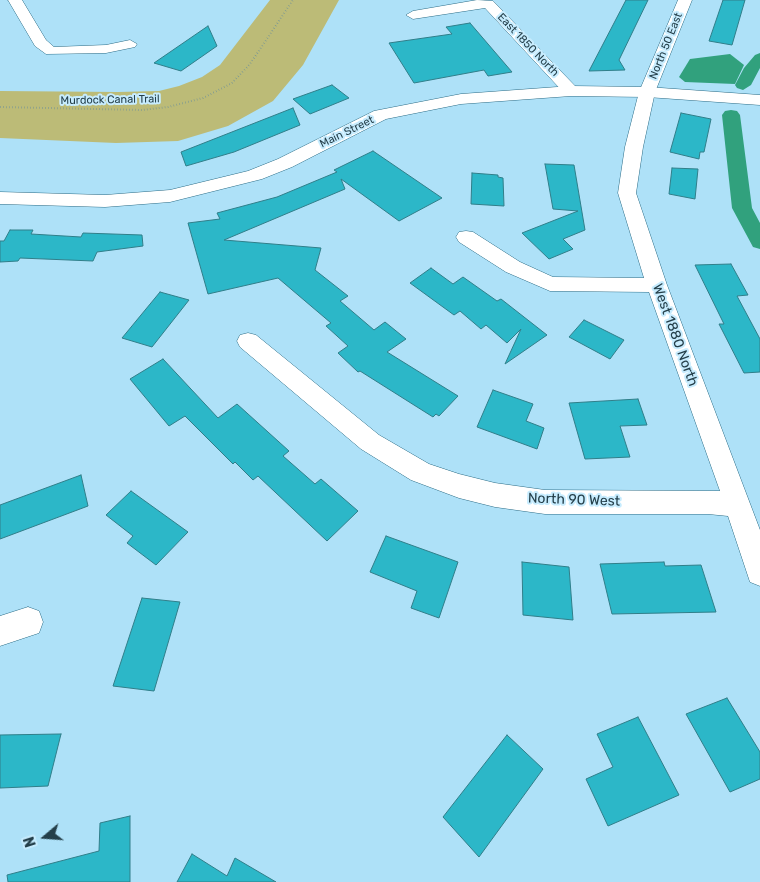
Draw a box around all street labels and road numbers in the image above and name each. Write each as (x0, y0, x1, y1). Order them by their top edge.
street label: East 1850 North (495, 11, 561, 79)
street label: North 50 East (647, 11, 685, 81)
street label: Murdock Canal Trail (60, 93, 160, 107)
street label: Main Street (318, 113, 376, 151)
street label: West 1880 North (649, 281, 701, 389)
street label: North 90 West (527, 490, 621, 510)

